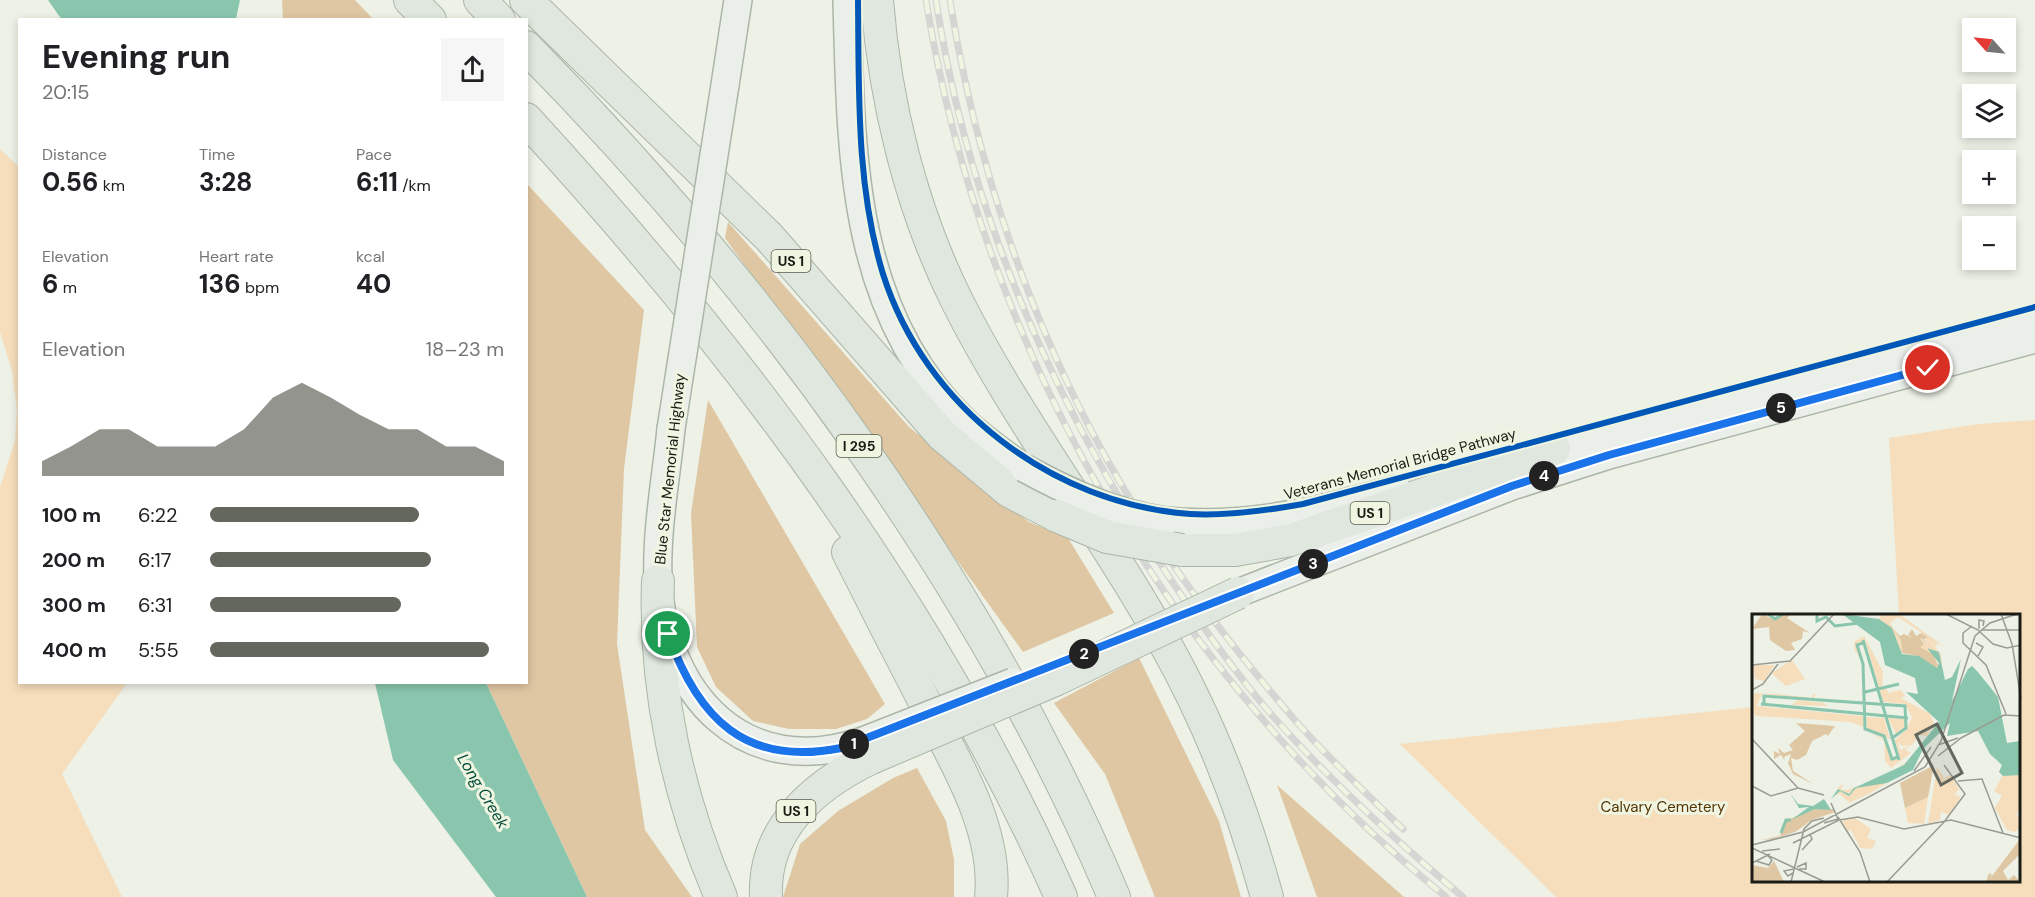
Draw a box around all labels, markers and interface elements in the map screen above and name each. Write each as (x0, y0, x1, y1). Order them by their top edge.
north arrow (1962, 18, 2016, 72)
map controls (1962, 18, 2016, 270)
text: Evening run (42, 35, 230, 78)
button: share (441, 38, 504, 101)
text: 20:15 (42, 79, 89, 105)
button: layers (1962, 84, 2016, 138)
text: Distance (42, 144, 107, 165)
text: Time (199, 144, 235, 165)
text: Pace (356, 144, 392, 165)
button: + (1962, 150, 2016, 204)
text: 0.56 (42, 165, 98, 199)
text: 3:28 (199, 165, 253, 199)
text: 6:11 (356, 165, 398, 199)
text: km (98, 175, 125, 196)
text: /km (398, 175, 431, 196)
button: − (1962, 216, 2016, 270)
text: Elevation (42, 246, 109, 267)
text: Heart rate (199, 246, 274, 267)
text: kcal (356, 246, 385, 267)
road number: US 1 (772, 250, 810, 272)
text: 6 (42, 267, 58, 301)
text: 136 (199, 267, 241, 301)
text: 40 (356, 267, 391, 301)
text: m (58, 277, 77, 298)
text: bpm (241, 277, 279, 298)
text: Elevation (42, 336, 125, 362)
text: 18–23 m (426, 336, 504, 362)
pin (1902, 342, 1953, 393)
icon: check (1911, 351, 1944, 384)
street label: Blue Star Memorial Highway (650, 372, 690, 566)
pin: 5 (1766, 393, 1796, 423)
text: 5 (1776, 397, 1786, 418)
street label: Veterans Memorial Bridge Pathway (1282, 423, 1519, 505)
road number: I 295 (836, 435, 882, 457)
pin: 4 (1529, 461, 1559, 491)
text: 4 (1539, 465, 1549, 486)
text: 100 m (42, 502, 101, 528)
text: 6:22 (138, 502, 178, 528)
road number: US 1 (1350, 502, 1390, 524)
text: 200 m (42, 547, 105, 573)
text: 6:17 (138, 547, 172, 573)
pin: 3 (1298, 549, 1328, 579)
text: 3 (1308, 553, 1318, 574)
text: 300 m (42, 592, 106, 618)
text: 6:31 (138, 592, 172, 618)
pin (642, 608, 693, 659)
inset map (1752, 614, 2020, 882)
icon: arrive (651, 617, 684, 650)
text: 400 m (42, 637, 107, 663)
text: 5:55 (138, 637, 179, 663)
pin: 2 (1069, 639, 1099, 669)
text: 2 (1079, 643, 1089, 664)
pin: 1 (839, 729, 869, 759)
text: 1 (851, 733, 857, 754)
water label: Long Creek (452, 750, 514, 833)
park label: Calvary Cemetery (1601, 797, 1726, 817)
road number: US 1 (776, 800, 816, 822)

